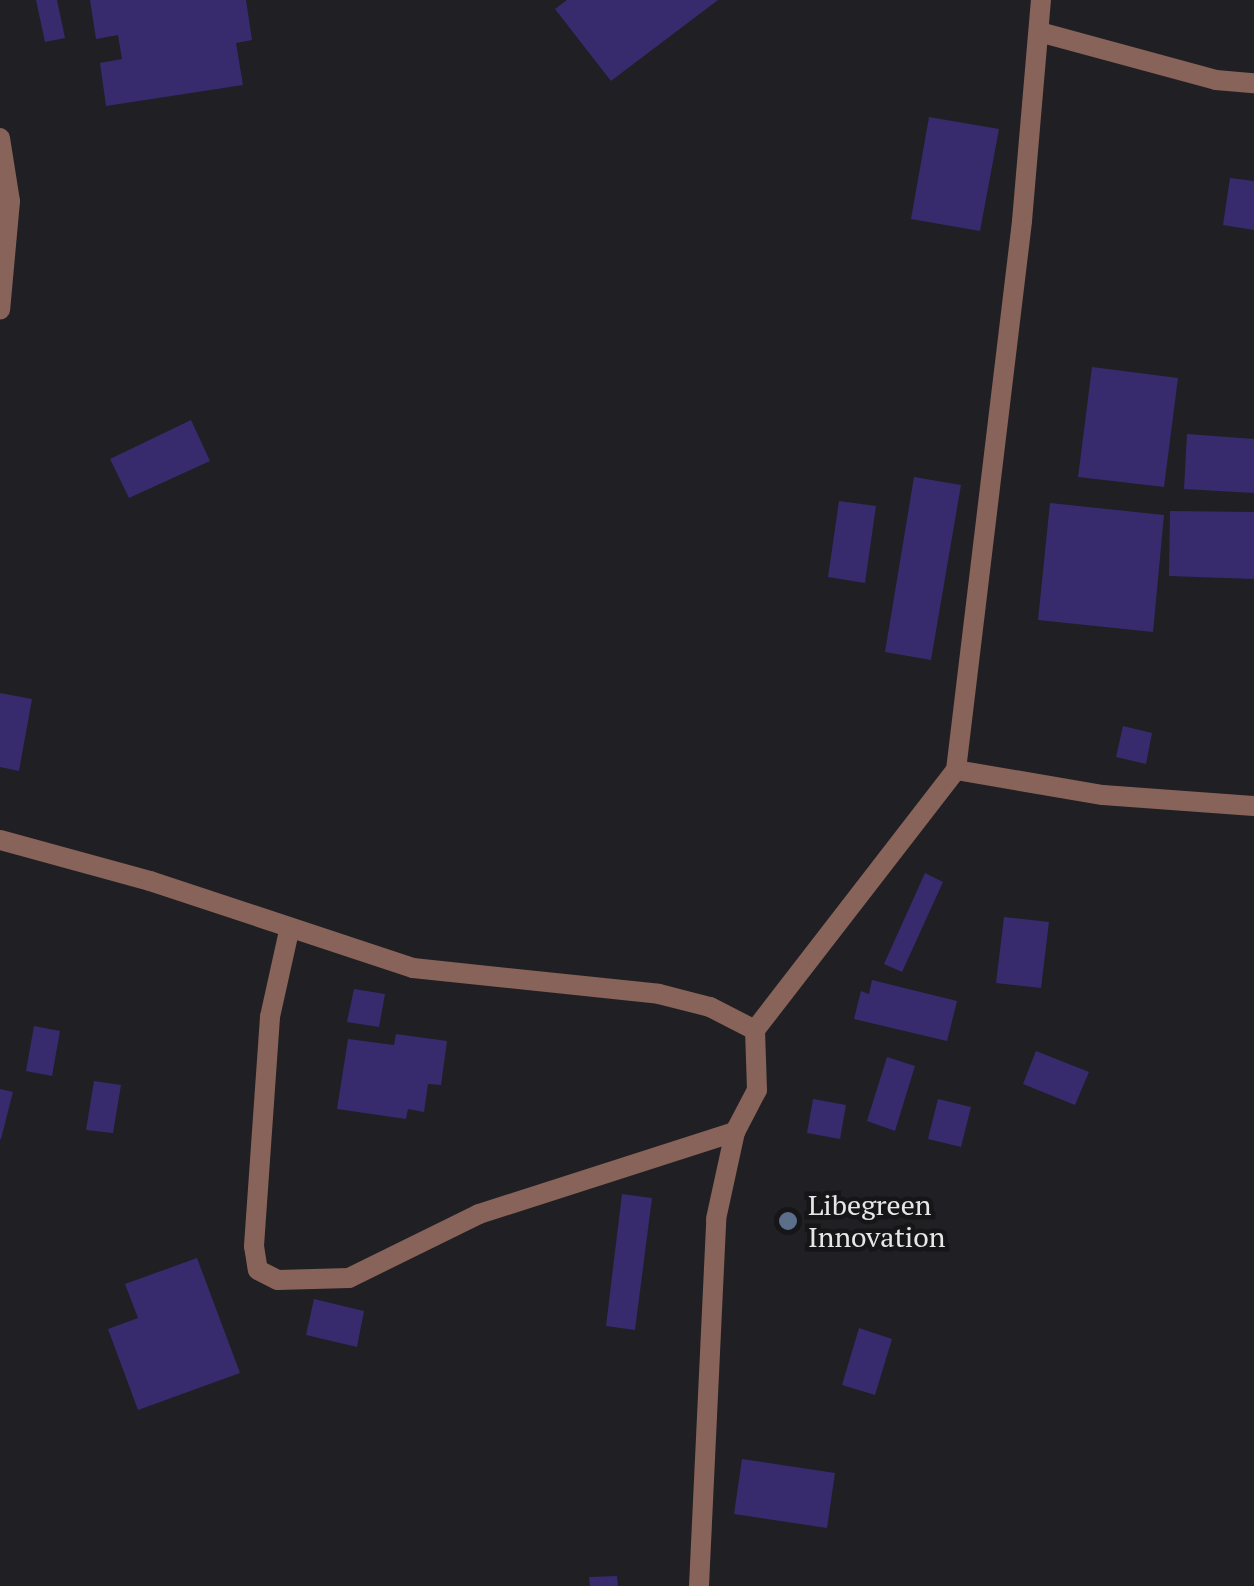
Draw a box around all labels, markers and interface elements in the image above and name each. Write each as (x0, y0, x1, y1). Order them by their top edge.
place label: Libegreen Innovation (808, 1188, 945, 1254)
marker: Libegreen Innovation (777, 1210, 799, 1232)

